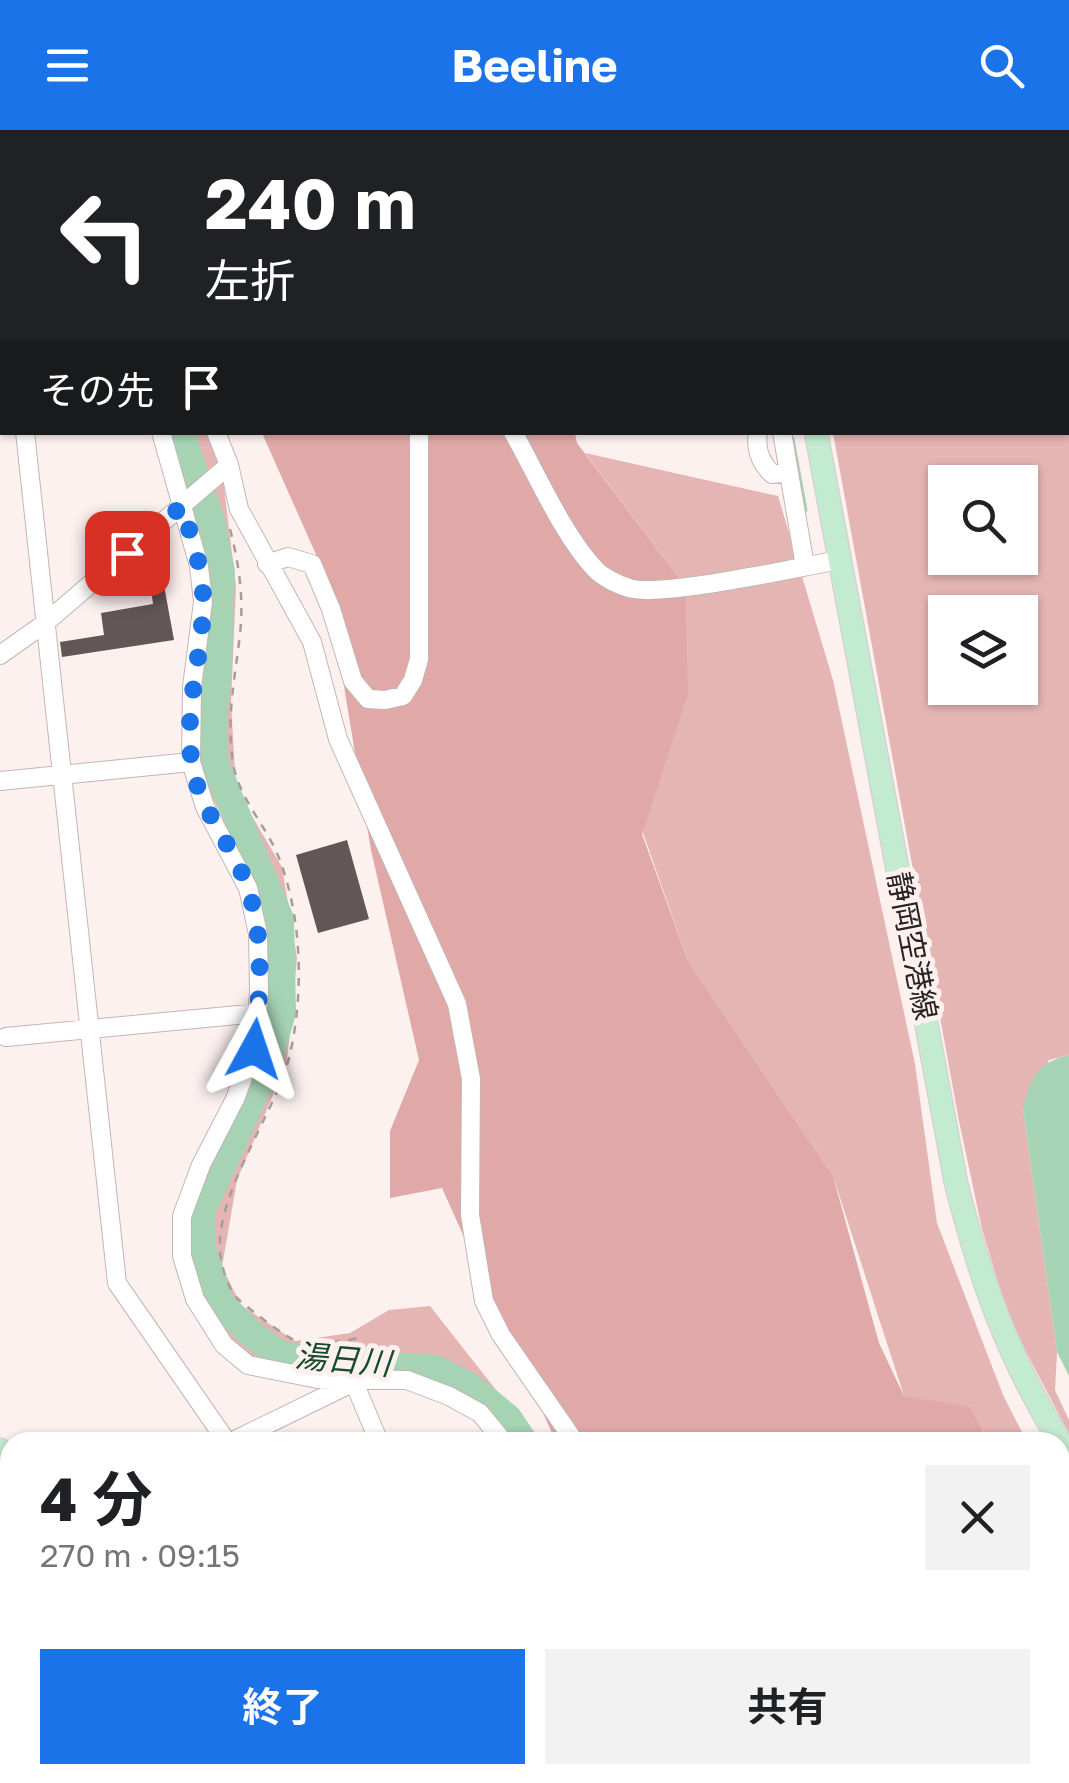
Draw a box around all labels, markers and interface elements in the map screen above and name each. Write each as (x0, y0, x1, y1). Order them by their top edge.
icon: menu (40, 38, 95, 93)
text: Beeline (451, 38, 618, 92)
icon: search (974, 38, 1029, 93)
text: 240 m (205, 160, 416, 244)
icon: left (40, 170, 170, 300)
text: 左折 (205, 253, 295, 307)
icon: arrive (174, 360, 229, 415)
text: その先 (40, 367, 154, 412)
map controls (928, 465, 1038, 705)
button: search (928, 465, 1038, 575)
pin (85, 511, 170, 596)
icon: arrive (100, 526, 155, 581)
button: layers (928, 595, 1038, 705)
street label: 静岡空港線 (881, 869, 945, 1023)
position arrow (202, 997, 306, 1101)
water label: 湯日川 (294, 1336, 396, 1382)
text: 4 分 (40, 1462, 153, 1534)
button: close (925, 1465, 1030, 1570)
text: 270 m · 09:15 (40, 1536, 240, 1574)
button: 終了 (40, 1649, 525, 1764)
button: 共有 (545, 1649, 1030, 1764)

